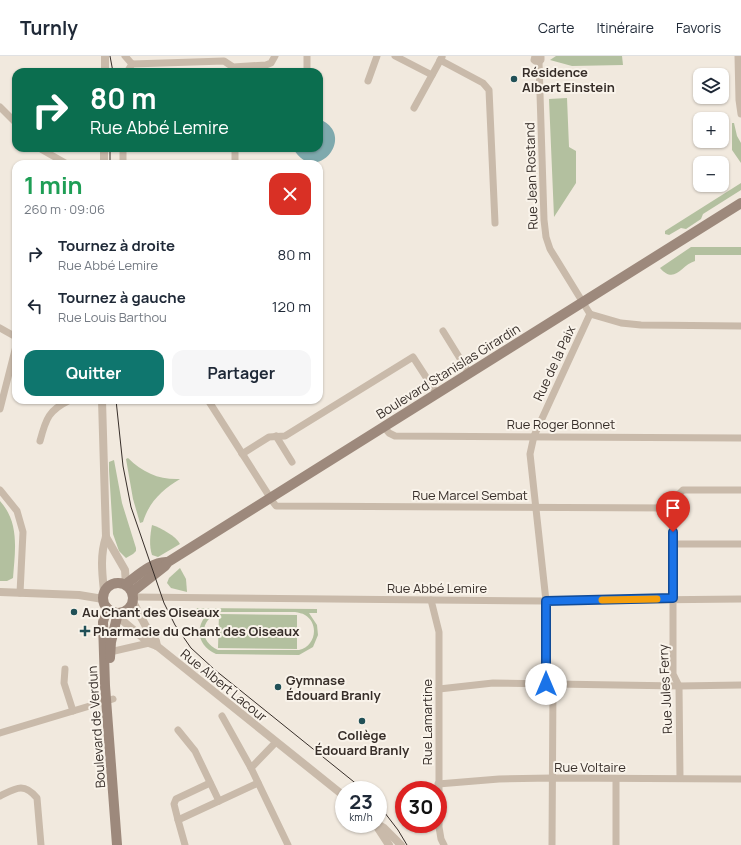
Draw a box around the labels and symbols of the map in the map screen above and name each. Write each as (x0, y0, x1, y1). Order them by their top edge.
place label: Résidence Albert Einstein (522, 63, 615, 96)
marker: Résidence Albert Einstein (509, 74, 519, 84)
street label: Rue Jean Rostand (520, 122, 542, 230)
street label: Boulevard Stanislas Girardin (373, 319, 523, 423)
street label: Rue de la Paix (529, 322, 579, 404)
street label: Rue Roger Bonnet (507, 415, 615, 433)
street label: Rue Marcel Sembat (412, 486, 528, 504)
pin (656, 491, 690, 532)
street label: Rue Abbé Lemire (387, 579, 487, 597)
place label: Au Chant des Oiseaux (82, 603, 220, 621)
marker: Au Chant des Oiseaux (69, 607, 79, 617)
place label: Pharmacie du Chant des Oiseaux (93, 622, 300, 640)
marker: Pharmacie du Chant des Oiseaux (80, 626, 90, 636)
street label: Rue Jules Ferry (654, 643, 676, 734)
street label: Rue Albert Lacour (177, 645, 271, 726)
position arrow (525, 663, 567, 705)
street label: Boulevard de Verdun (83, 665, 109, 789)
place label: Gymnase Édouard Branly (286, 671, 381, 704)
street label: Rue Lamartine (418, 678, 436, 765)
marker: Gymnase Édouard Branly (273, 682, 283, 692)
marker: Collège Édouard Branly (357, 716, 367, 726)
place label: Collège Édouard Branly (315, 726, 410, 759)
street label: Rue Voltaire (554, 758, 626, 776)
speed limit sign: 30 (395, 781, 447, 833)

